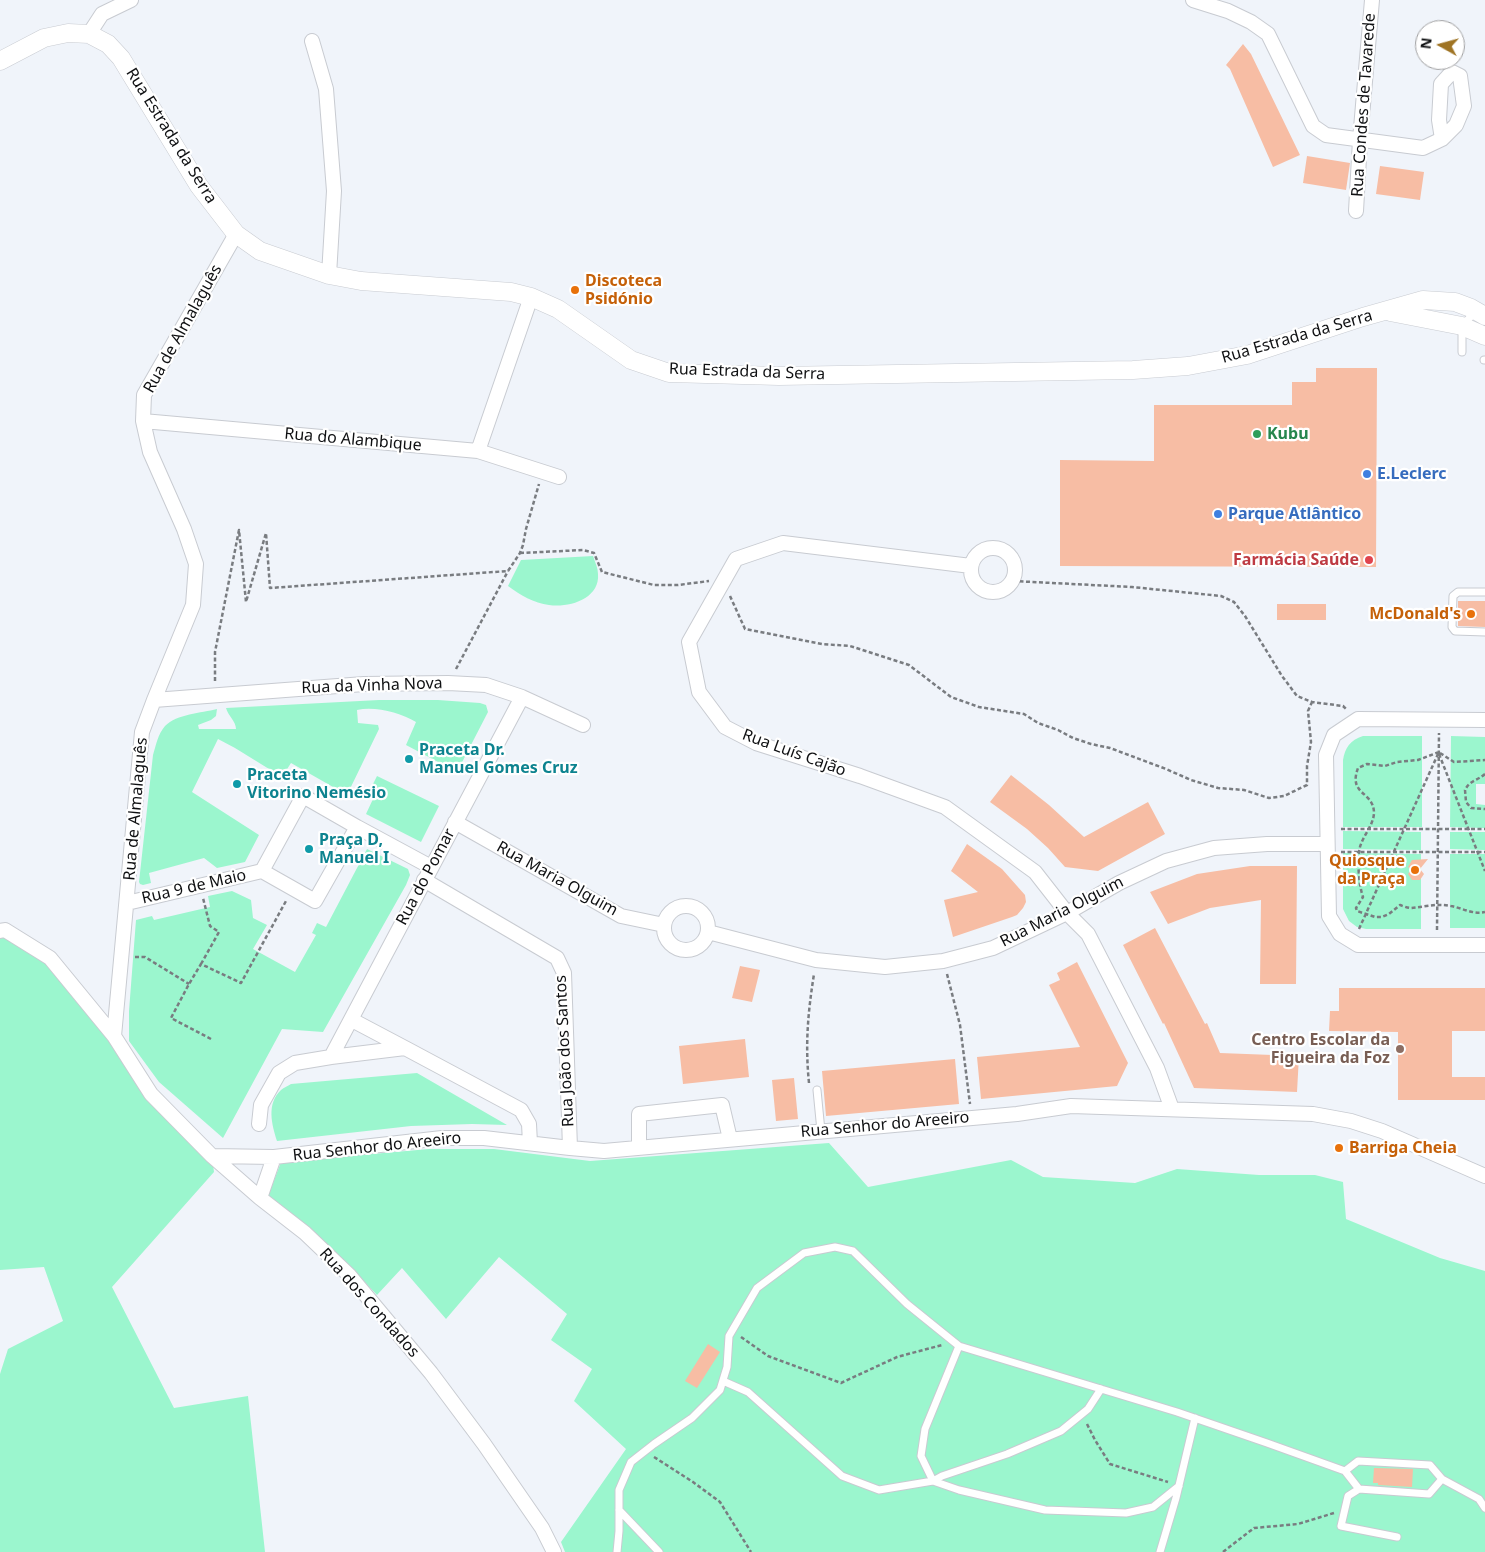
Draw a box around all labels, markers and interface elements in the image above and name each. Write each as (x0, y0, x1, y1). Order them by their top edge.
street label: Rua Condes de Tavarede (1348, 12, 1380, 198)
north arrow (1415, 20, 1465, 70)
text: N (1415, 36, 1436, 50)
street label: Rua Estrada da Serra (121, 65, 221, 207)
street label: Rua de Almalaguês (140, 261, 226, 397)
place label: Discoteca Psidónio (585, 271, 662, 309)
marker: Discoteca Psidónio (569, 284, 581, 296)
street label: Rua Estrada da Serra (1219, 306, 1375, 368)
street label: Rua Estrada da Serra (669, 360, 825, 384)
street label: Rua do Alambique (284, 424, 422, 456)
place label: Kubu (1267, 424, 1309, 444)
marker: Kubu (1251, 428, 1263, 440)
place label: E.Leclerc (1377, 464, 1447, 484)
marker: E.Leclerc (1361, 468, 1373, 480)
place label: Parque Atlântico (1228, 504, 1361, 524)
marker: Parque Atlântico (1212, 508, 1224, 520)
place label: Farmácia Saúde (1233, 550, 1359, 570)
marker: Farmácia Saúde (1363, 554, 1375, 566)
place label: McDonald's (1369, 604, 1461, 624)
marker: McDonald's (1465, 608, 1477, 620)
street label: Rua da Vinha Nova (301, 674, 443, 698)
street label: Rua Luís Cajão (739, 725, 849, 781)
street label: Rua de Almalaguês (120, 737, 152, 881)
place label: Praceta Dr. Manuel Gomes Cruz (419, 740, 578, 778)
marker: Praceta Dr. Manuel Gomes Cruz (403, 753, 415, 765)
place label: Praceta Vitorino Nemésio (247, 765, 386, 803)
marker: Praceta Vitorino Nemésio (231, 778, 243, 790)
street label: Rua do Pomar (393, 825, 459, 929)
place label: Praça D, Manuel I (319, 830, 389, 868)
street label: Rua Maria Olguim (493, 838, 621, 920)
marker: Praça D, Manuel I (303, 843, 315, 855)
place label: Quiosque da Praça (1329, 851, 1405, 889)
marker: Quiosque da Praça (1409, 864, 1421, 876)
street label: Rua 9 de Maio (140, 866, 248, 908)
street label: Rua Maria Olguim (997, 873, 1127, 951)
street label: Rua João dos Santos (551, 975, 579, 1127)
place label: Centro Escolar da Figueira da Foz (1251, 1030, 1390, 1068)
marker: Centro Escolar da Figueira da Foz (1394, 1043, 1406, 1055)
street label: Rua Senhor do Areeiro (800, 1108, 970, 1142)
street label: Rua Senhor do Areeiro (292, 1129, 462, 1165)
place label: Barriga Cheia (1349, 1138, 1457, 1158)
marker: Barriga Cheia (1333, 1142, 1345, 1154)
street label: Rua dos Condados (315, 1245, 423, 1361)

